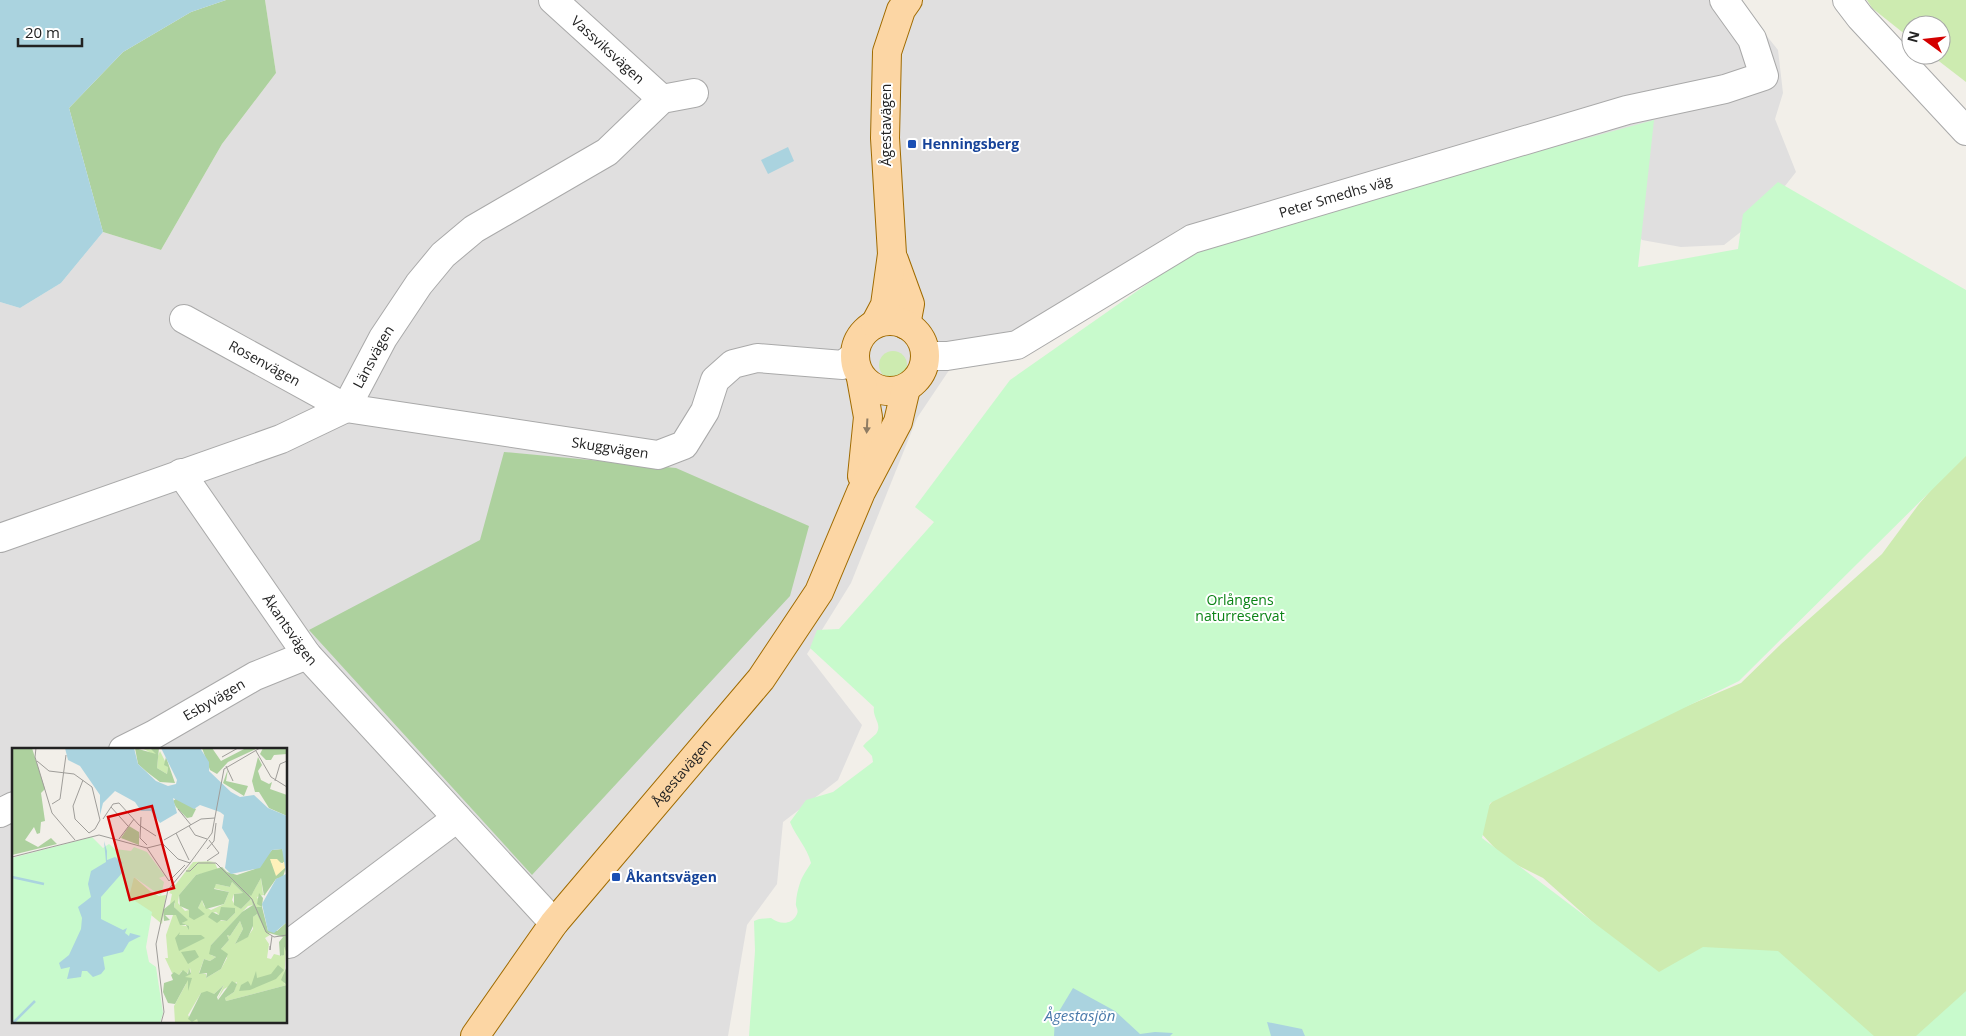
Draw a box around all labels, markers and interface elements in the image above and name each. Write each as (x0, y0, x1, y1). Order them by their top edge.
street label: Vassviksvägen (567, 11, 649, 88)
scale bar (18, 15, 81, 47)
north arrow (1901, 15, 1951, 65)
text: 20 m (25, 22, 60, 42)
text: N (1902, 29, 1924, 44)
street label: Ågestavägen (876, 84, 895, 166)
place label: Henningsberg (922, 134, 1019, 153)
marker: Henningsberg (906, 138, 918, 150)
street label: Peter Smedhs väg (1276, 170, 1394, 222)
street label: Länsvägen (348, 321, 398, 391)
street label: Rosenvägen (226, 335, 304, 390)
one-way arrow (863, 419, 871, 435)
street label: Skuggvägen (570, 432, 650, 462)
street label: Åkantsvägen (259, 590, 322, 669)
park label: Orlångens naturreservat (1195, 590, 1285, 625)
street label: Esbyvägen (179, 674, 248, 725)
street label: Ågestavägen (647, 735, 715, 810)
inset map (12, 748, 288, 1024)
place label: Åkantsvägen (626, 867, 717, 886)
marker: Åkantsvägen (610, 871, 622, 883)
water label: Ågestasjön (1044, 1005, 1115, 1025)

